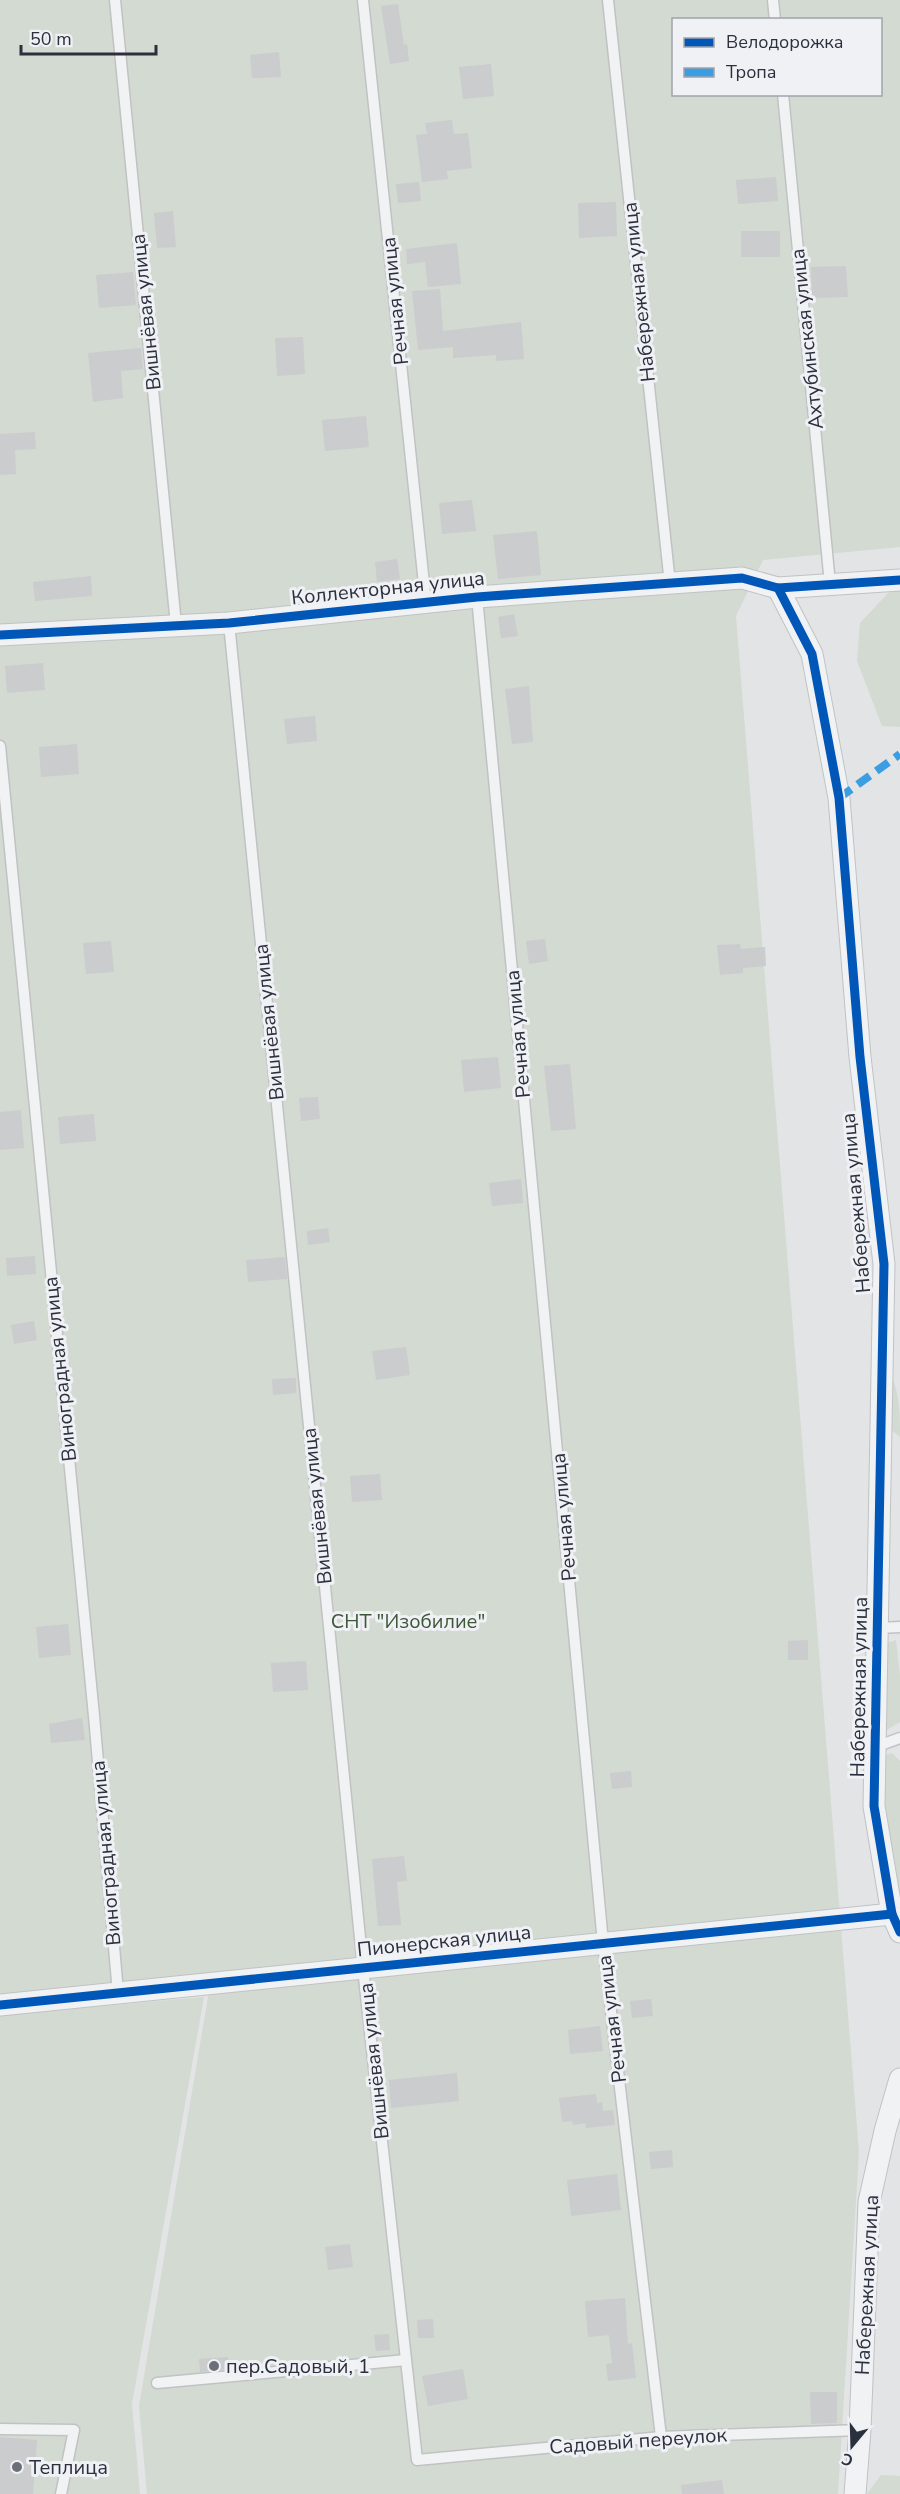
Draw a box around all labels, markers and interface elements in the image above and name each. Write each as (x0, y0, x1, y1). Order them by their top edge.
scale bar (21, 18, 156, 56)
legend (672, 18, 882, 96)
text: 50 m (30, 27, 72, 51)
text: Велодорожка (726, 30, 843, 54)
text: Тропа (726, 60, 777, 84)
street label: Набережная улица (616, 201, 662, 383)
street label: Вишнёвая улица (124, 232, 168, 392)
street label: Речная улица (375, 236, 415, 366)
street label: Ахтубинская улица (784, 247, 830, 431)
street label: Коллекторная улица (290, 564, 486, 612)
street label: Вишнёвая улица (247, 942, 291, 1102)
street label: Речная улица (499, 969, 537, 1099)
street label: Набережная улица (835, 1112, 877, 1294)
street label: Виноградная улица (37, 1275, 83, 1463)
street label: Вишнёвая улица (295, 1426, 339, 1586)
street label: Речная улица (545, 1452, 583, 1582)
street label: Набережная улица (844, 1596, 874, 1778)
park label: СНТ "Изобилие" (331, 1608, 485, 1635)
street label: Виноградная улица (84, 1759, 128, 1947)
street label: Пионерская улица (356, 1918, 532, 1964)
street label: Речная улица (591, 1954, 633, 2084)
street label: Вишнёвая улица (352, 1981, 396, 2141)
street label: Набережная улица (849, 2194, 885, 2376)
place label: пер.Садовый, 1 (226, 2353, 370, 2380)
marker: пер.Садовый, 1 (207, 2359, 221, 2373)
north arrow (822, 2416, 882, 2476)
street label: Садовый переулок (548, 2421, 728, 2461)
text: С (839, 2447, 856, 2471)
place label: Теплица (29, 2454, 108, 2481)
marker: Теплица (10, 2460, 24, 2474)

